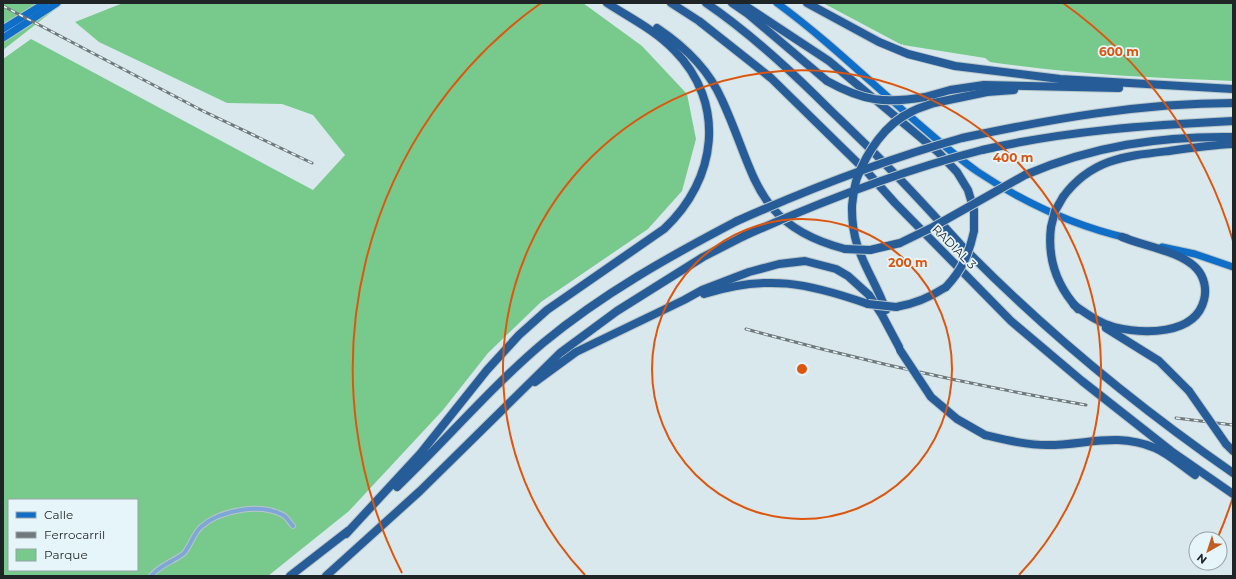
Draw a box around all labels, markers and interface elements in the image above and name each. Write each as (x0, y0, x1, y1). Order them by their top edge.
text: 600 m (1099, 44, 1139, 59)
text: 400 m (993, 150, 1033, 165)
street label: RADIAL 3 (929, 221, 980, 272)
text: 200 m (888, 255, 928, 270)
centre of rings (795, 362, 809, 376)
legend (8, 499, 138, 571)
text: Calle (44, 507, 73, 522)
text: Ferrocarril (44, 527, 105, 542)
north arrow (1188, 531, 1228, 571)
text: Parque (44, 547, 88, 562)
text: N (1194, 551, 1210, 567)

